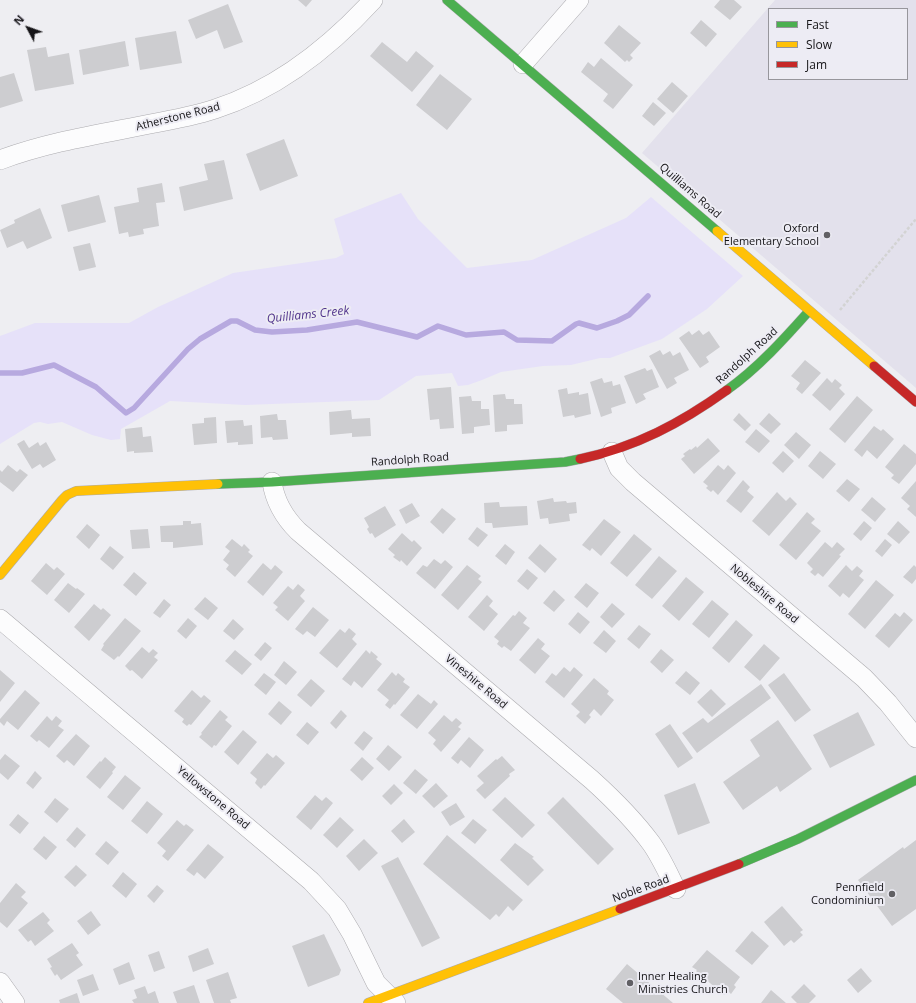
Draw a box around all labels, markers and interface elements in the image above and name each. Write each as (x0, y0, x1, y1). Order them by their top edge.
north arrow (8, 8, 48, 48)
legend (768, 8, 908, 80)
text: N (10, 12, 27, 28)
text: Fast (806, 16, 829, 33)
text: Slow (806, 36, 832, 53)
text: Jam (806, 56, 827, 73)
street label: Atherstone Road (135, 100, 221, 134)
street label: Quilliams Road (657, 161, 723, 221)
place label: Oxford Elementary School (724, 222, 819, 248)
marker: Oxford Elementary School (822, 230, 832, 240)
water label: Quilliams Creek (266, 304, 350, 326)
street label: Randolph Road (713, 325, 781, 387)
street label: Randolph Road (370, 451, 450, 469)
street label: Nobleshire Road (727, 562, 801, 626)
street label: Vineshire Road (442, 652, 510, 712)
street label: Yellowstone Road (174, 764, 252, 832)
street label: Noble Road (611, 873, 671, 905)
place label: Pennfield Condominium (811, 881, 884, 907)
marker: Pennfield Condominium (887, 889, 897, 899)
place label: Inner Healing Ministries Church (638, 970, 728, 996)
marker: Inner Healing Ministries Church (625, 978, 635, 988)

